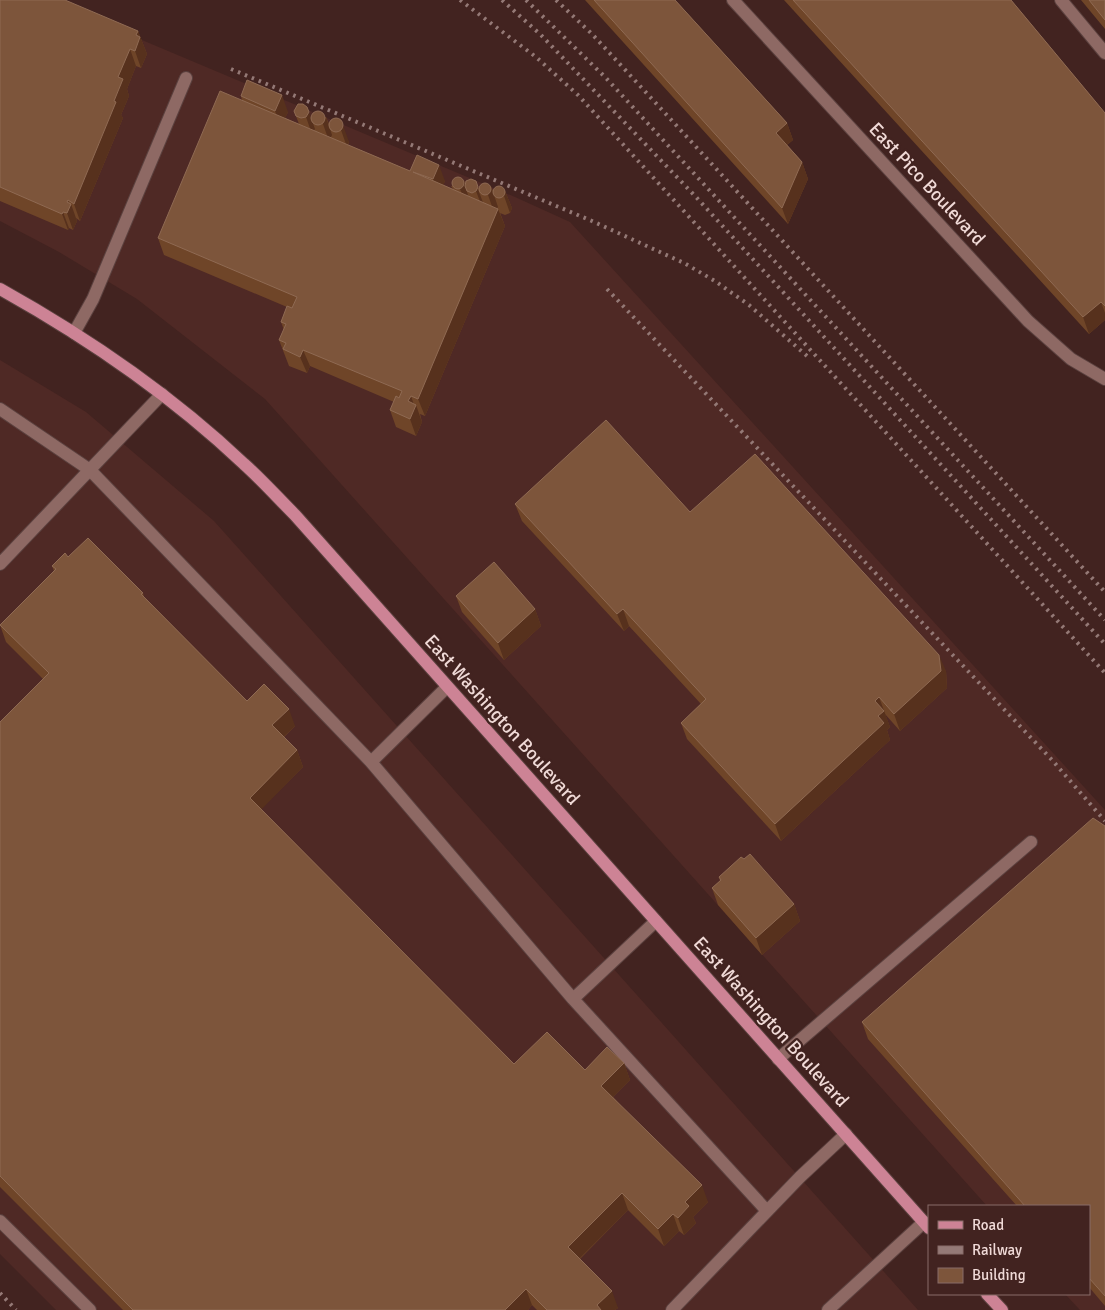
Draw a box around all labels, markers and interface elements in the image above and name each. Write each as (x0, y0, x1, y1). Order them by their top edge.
street label: East Pico Boulevard (864, 117, 990, 251)
street label: East Washington Boulevard (419, 630, 585, 810)
street label: East Washington Boulevard (688, 932, 854, 1112)
legend (928, 1205, 1090, 1295)
text: Road (972, 1216, 1004, 1234)
text: Railway (972, 1241, 1022, 1259)
text: Building (972, 1266, 1026, 1284)

